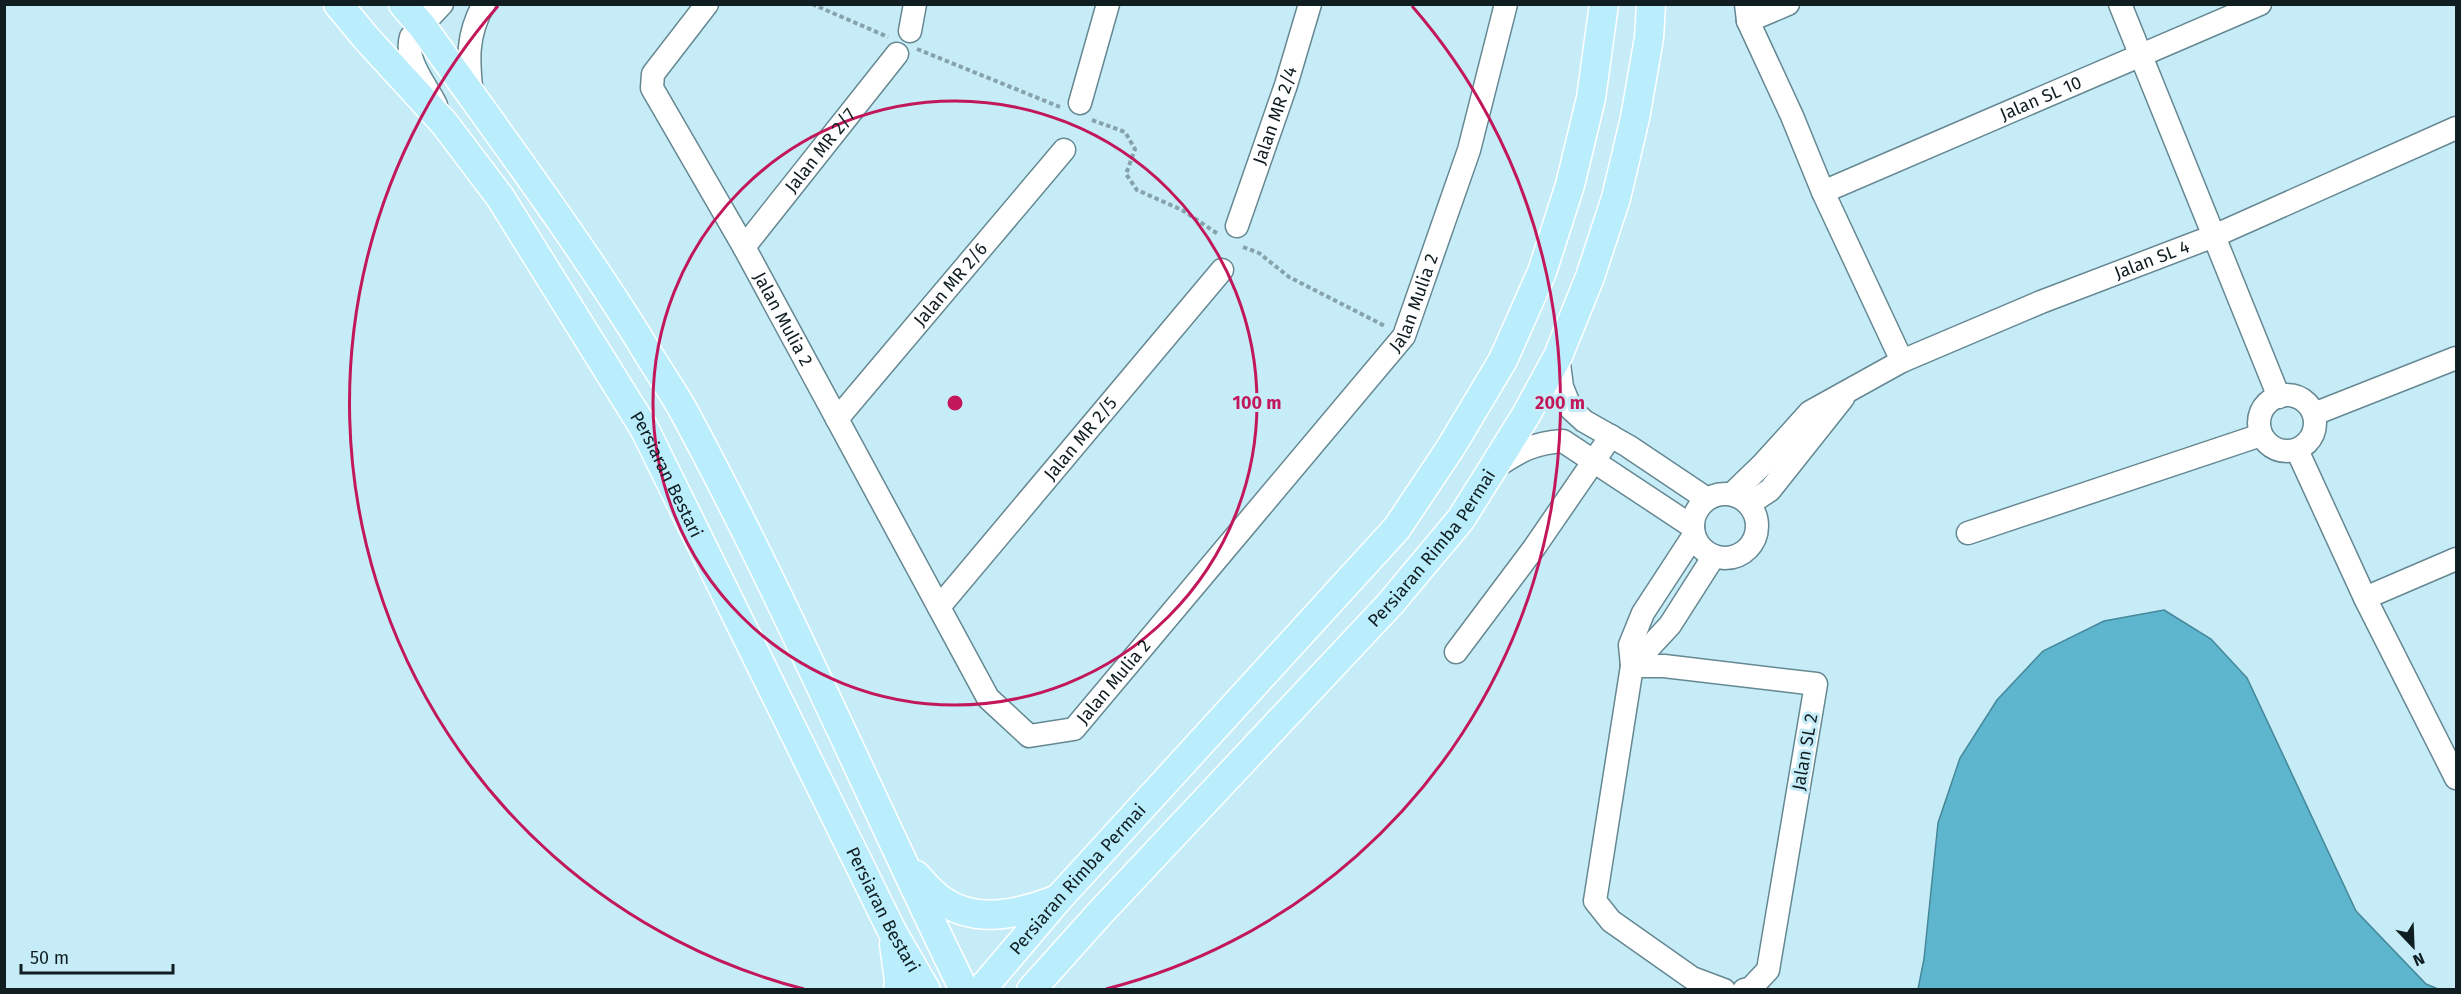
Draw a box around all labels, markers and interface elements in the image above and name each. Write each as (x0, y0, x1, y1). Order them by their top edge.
street label: Jalan MR 2/4 (1248, 63, 1302, 167)
street label: Jalan SL 10 (1996, 71, 2085, 126)
street label: Jalan MR 2/7 (780, 104, 861, 197)
street label: Jalan SL 4 (2111, 235, 2193, 284)
street label: Jalan MR 2/6 (909, 238, 992, 331)
street label: Jalan Mulia 2 (1384, 251, 1443, 356)
street label: Jalan Mulia 2 (749, 268, 817, 370)
street label: Jalan MR 2/5 (1039, 392, 1122, 485)
text: 100 m (1233, 392, 1281, 414)
text: 200 m (1535, 392, 1585, 414)
centre of rings (945, 393, 965, 413)
street label: Persiaran Bestari (625, 407, 707, 541)
street label: Persiaran Rimba Permai (1363, 465, 1500, 632)
street label: Jalan Mulia 2 (1072, 635, 1155, 729)
street label: Jalan SL 2 (1787, 712, 1823, 792)
street label: Persiaran Rimba Permai (1005, 799, 1151, 959)
street label: Persiaran Bestari (841, 843, 924, 976)
north arrow (2383, 916, 2443, 976)
scale bar (21, 937, 172, 975)
text: 50 m (30, 947, 69, 969)
text: N (2410, 949, 2427, 970)

